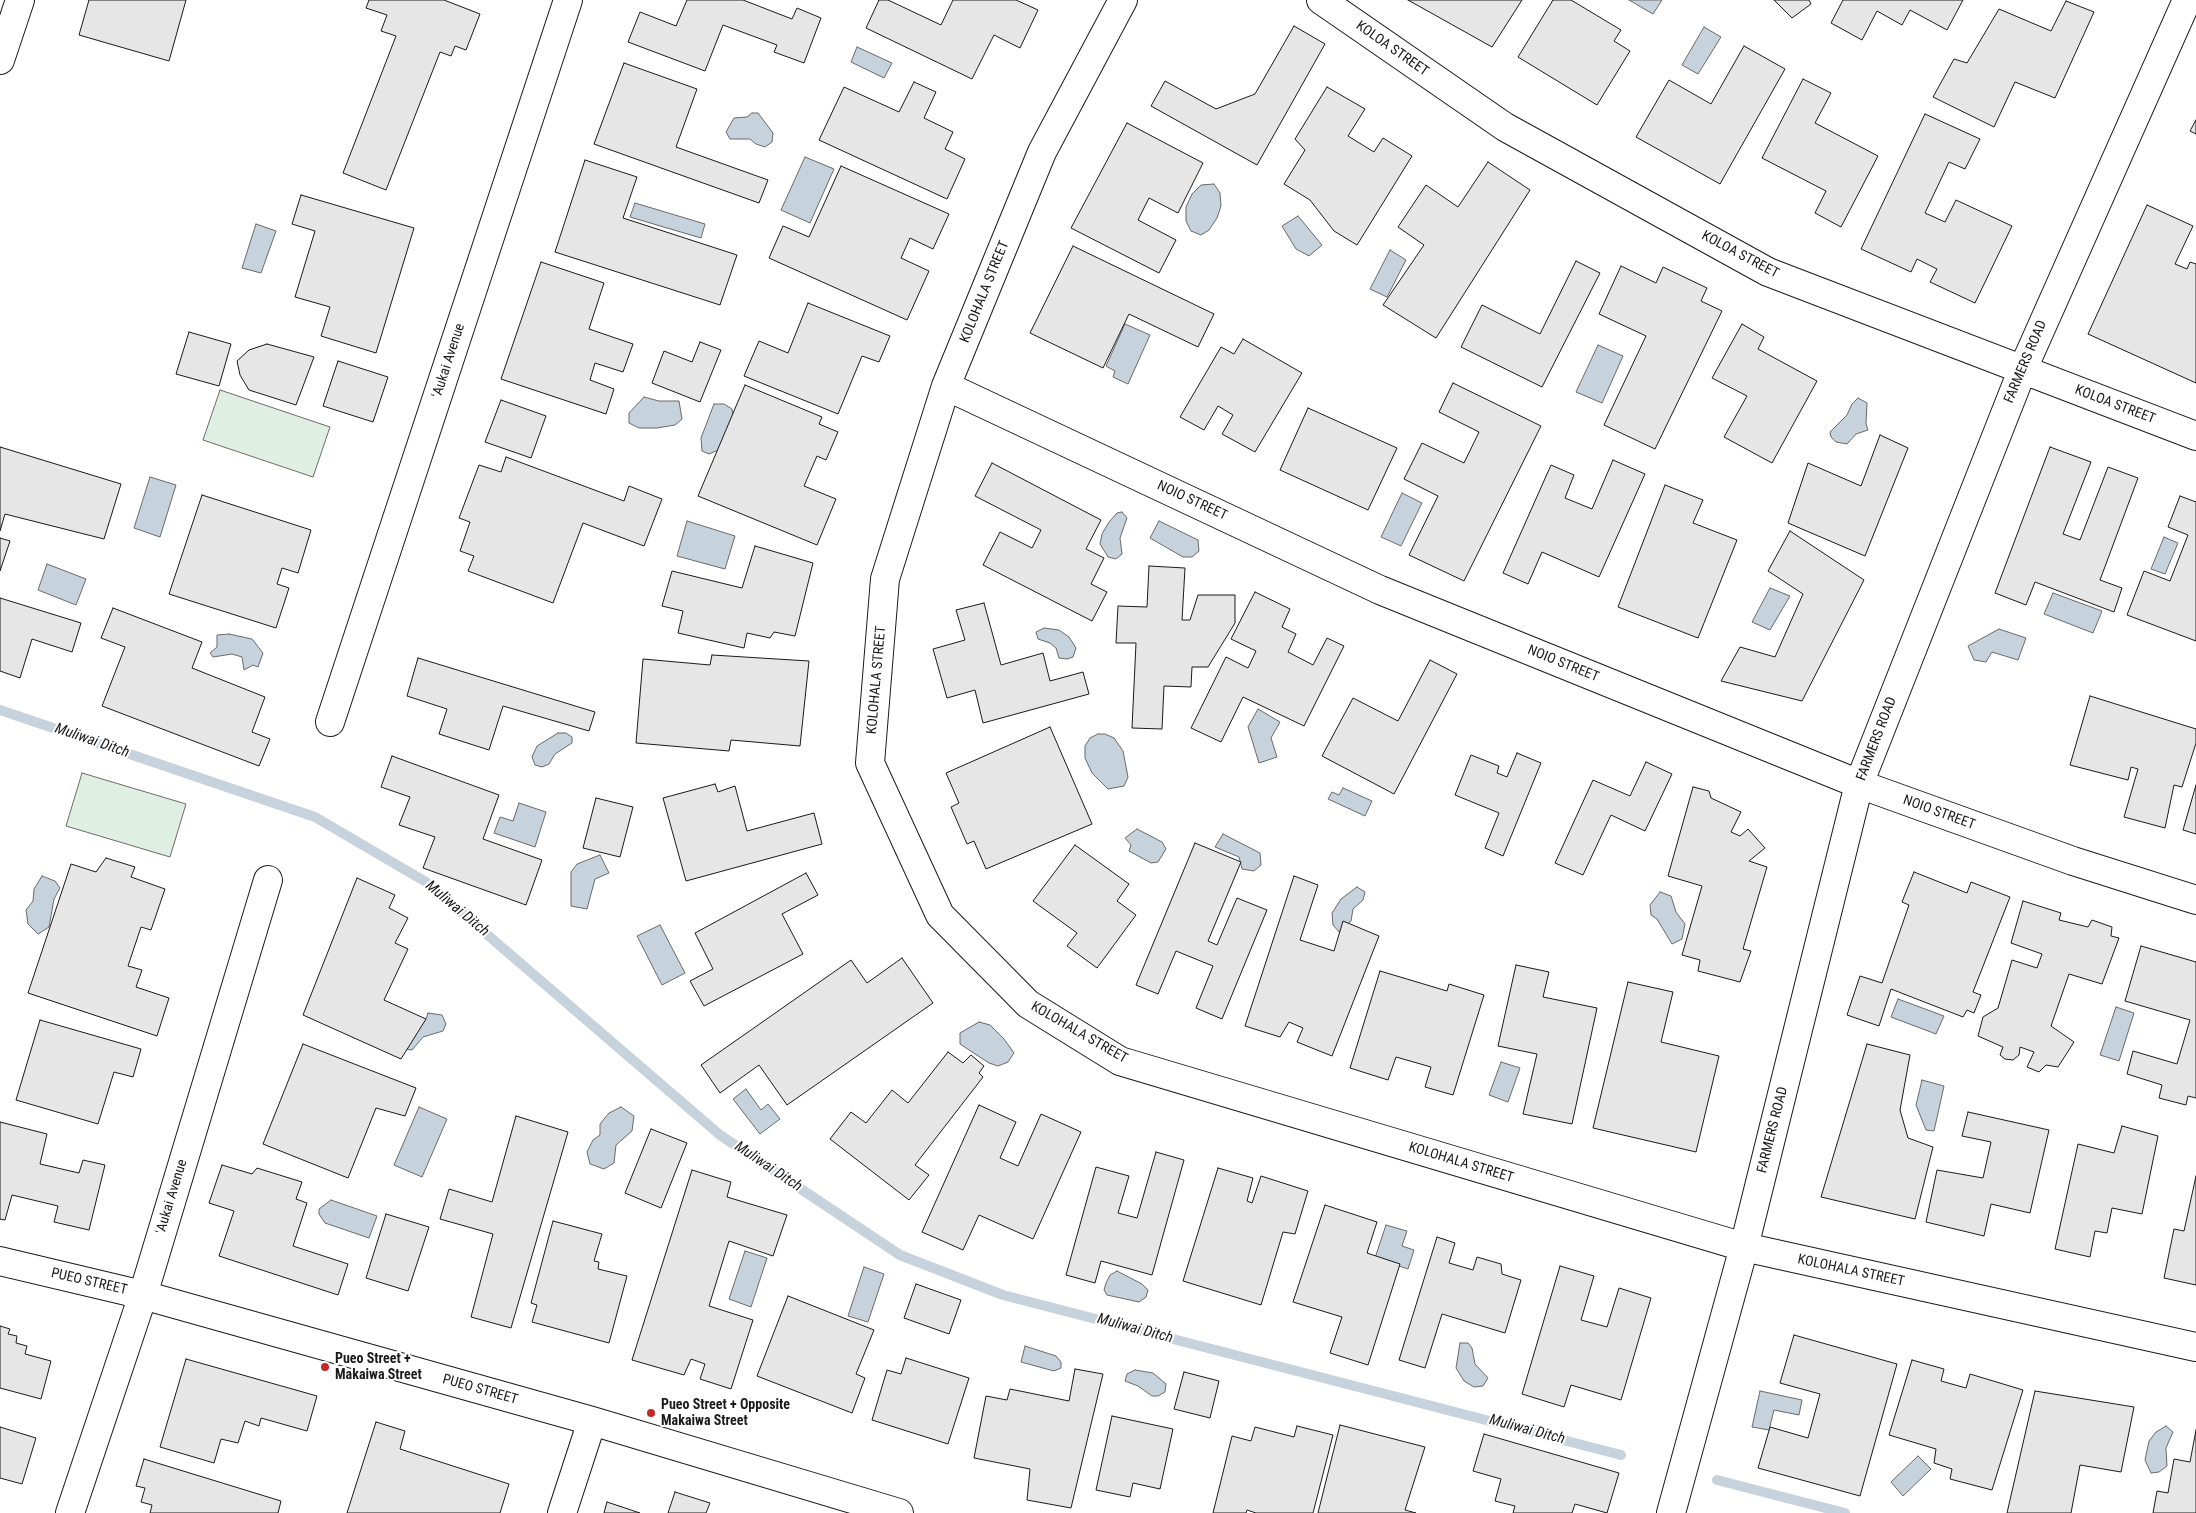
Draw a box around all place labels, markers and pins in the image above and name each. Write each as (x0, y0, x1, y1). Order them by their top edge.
place label: Pueo Street + Makaiwa Street (335, 1351, 422, 1384)
marker: Pueo Street + Makaiwa Street (319, 1361, 331, 1373)
place label: Pueo Street + Opposite Makaiwa Street (661, 1397, 790, 1430)
marker: Pueo Street + Opposite Makaiwa Street (645, 1407, 657, 1419)

